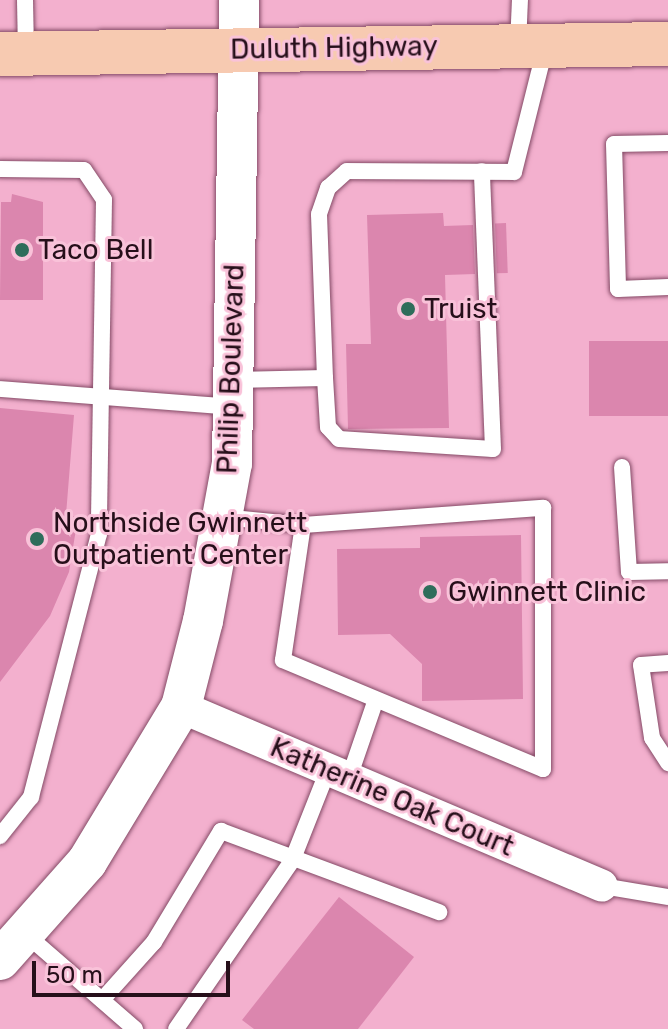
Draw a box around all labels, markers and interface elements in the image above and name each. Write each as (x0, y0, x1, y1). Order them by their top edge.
street label: Duluth Highway (230, 29, 438, 67)
place label: Taco Bell (38, 233, 153, 267)
marker: Taco Bell (13, 241, 31, 259)
street label: Philip Boulevard (211, 264, 251, 474)
place label: Truist (424, 292, 497, 326)
marker: Truist (399, 300, 417, 318)
place label: Northside Gwinnett Outpatient Center (53, 506, 307, 572)
marker: Northside Gwinnett Outpatient Center (28, 530, 46, 548)
place label: Gwinnett Clinic (448, 575, 646, 609)
marker: Gwinnett Clinic (419, 581, 441, 603)
street label: Katherine Oak Court (265, 730, 519, 864)
scale bar (36, 945, 234, 995)
text: 50 m (46, 961, 103, 989)

